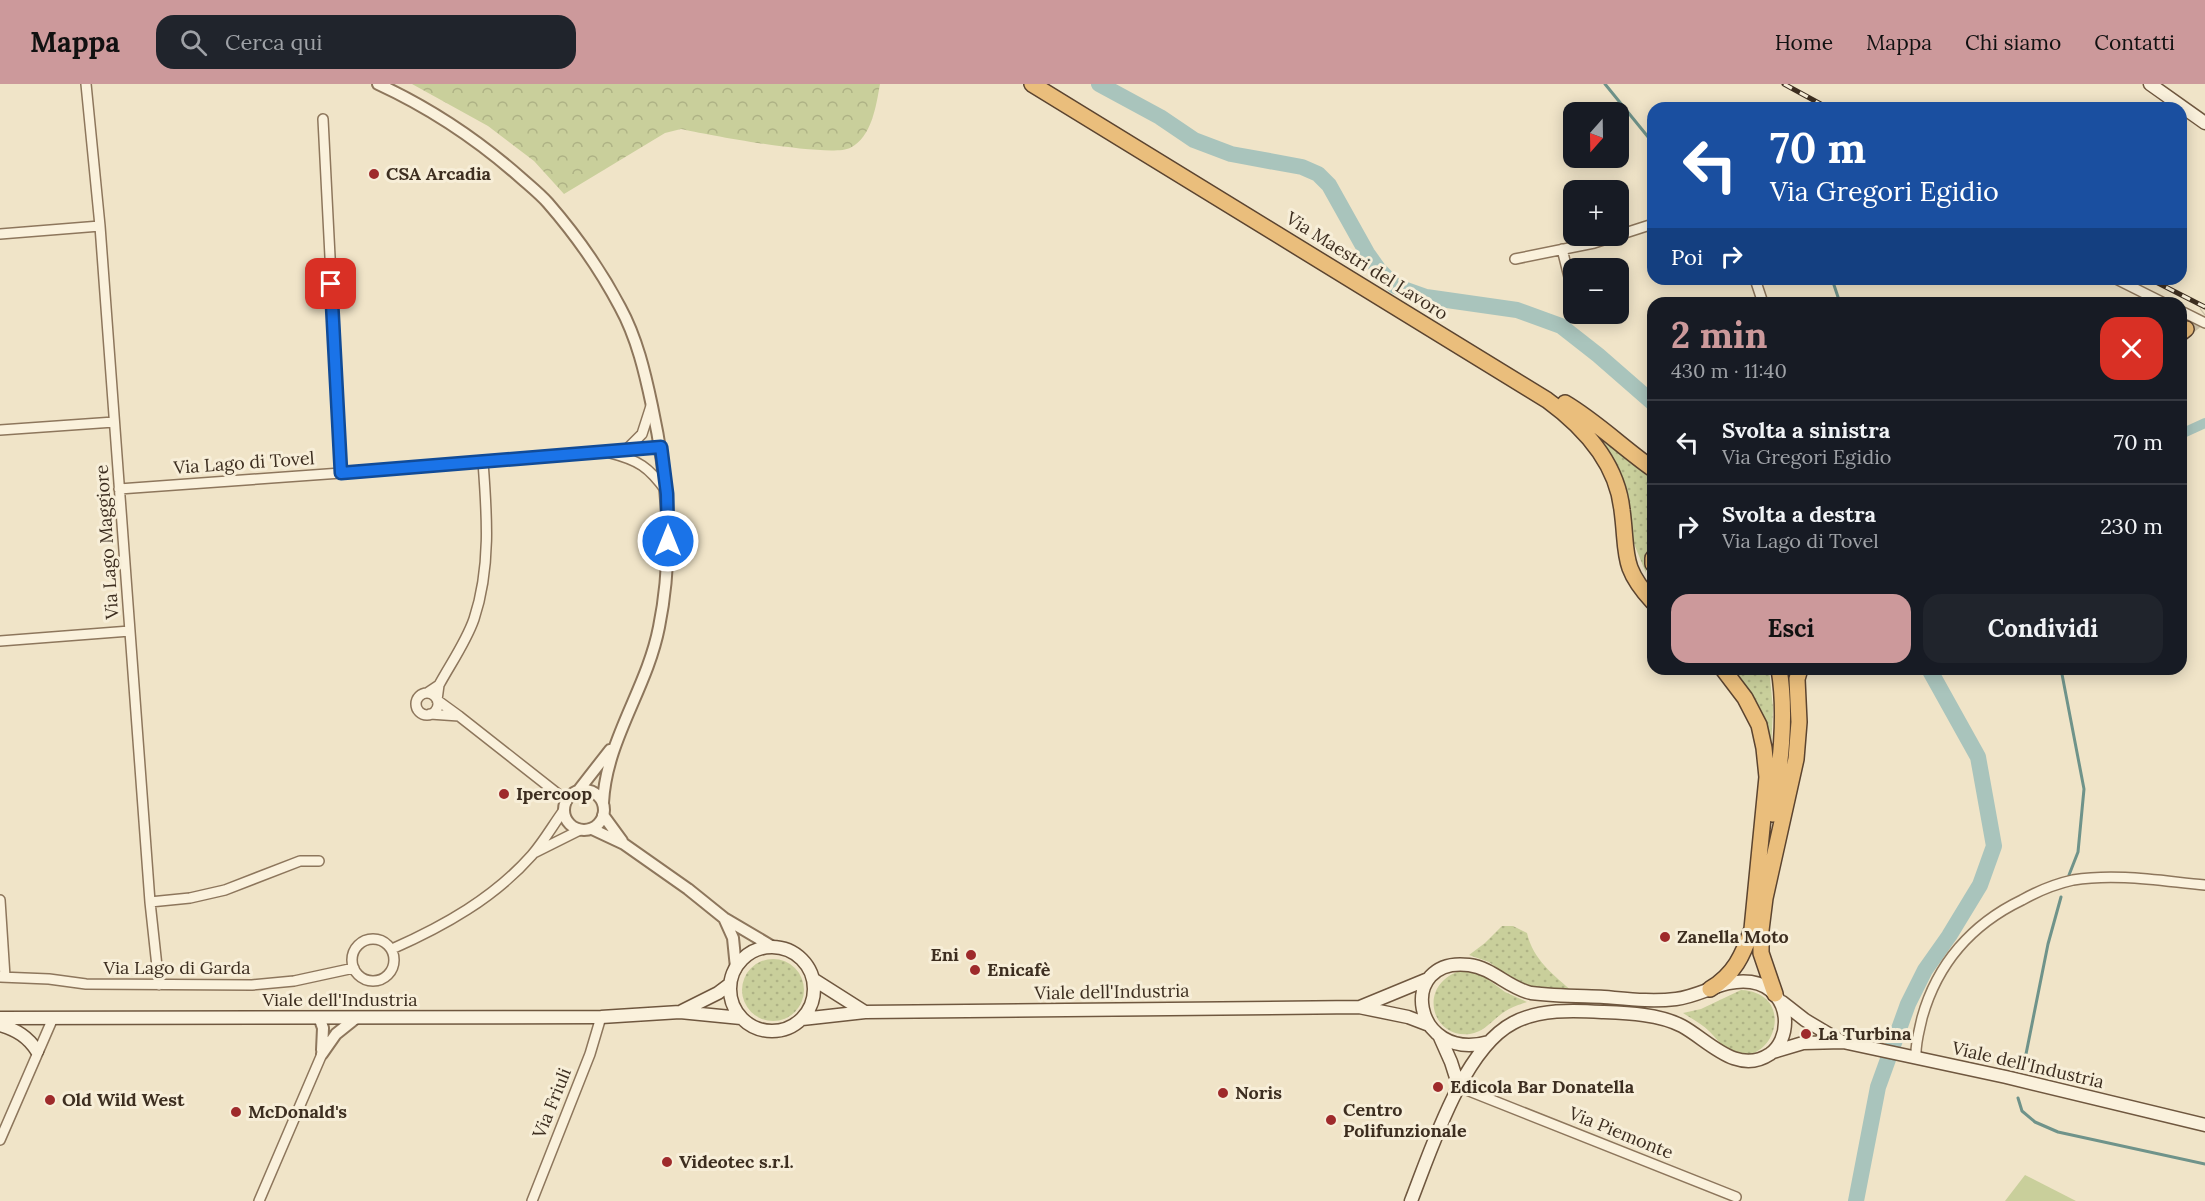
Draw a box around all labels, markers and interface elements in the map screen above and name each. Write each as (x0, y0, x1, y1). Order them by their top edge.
search box (156, 15, 576, 69)
text: Mappa (30, 24, 120, 60)
icon: search (177, 26, 210, 59)
text: Cerca qui (225, 28, 322, 56)
text: Home (1775, 29, 1833, 56)
text: Mappa (1866, 29, 1932, 56)
text: Chi siamo (1965, 29, 2061, 56)
text: Contatti (2094, 29, 2175, 56)
north arrow (1563, 102, 1629, 168)
map controls (1563, 102, 1629, 324)
text: 70 m (1770, 121, 1866, 175)
icon: left (1671, 126, 1749, 204)
place label: CSA Arcadia (386, 162, 492, 185)
marker: CSA Arcadia (367, 167, 381, 181)
text: Via Gregori Egidio (1770, 174, 1999, 208)
button: + (1563, 180, 1629, 246)
street label: Via Maestri del Lavoro (1281, 206, 1453, 325)
icon: right (1715, 240, 1748, 273)
text: Poi (1671, 243, 1703, 271)
pin (305, 258, 356, 309)
button: − (1563, 258, 1629, 324)
icon: arrive (314, 267, 347, 300)
text: 2 min (1671, 312, 1768, 358)
button: close (2100, 317, 2163, 380)
text: 430 m · 11:40 (1671, 358, 1787, 383)
text: Svolta a sinistra (1722, 416, 1890, 444)
icon: left (1671, 426, 1704, 459)
text: 70 m (2114, 428, 2163, 456)
text: Via Gregori Egidio (1722, 444, 1892, 469)
street label: Via Lago di Tovel (172, 446, 315, 479)
street label: Via Lago Maggiore (90, 464, 123, 621)
text: Svolta a destra (1722, 500, 1876, 528)
position arrow (636, 509, 700, 573)
icon: right (1671, 510, 1704, 543)
text: 230 m (2100, 512, 2163, 540)
text: Via Lago di Tovel (1722, 528, 1879, 553)
button: Esci (1671, 594, 1911, 663)
button: Condividi (1923, 594, 2163, 663)
place label: Ipercoop (516, 782, 592, 805)
marker: Ipercoop (497, 787, 511, 801)
place label: Zanella Moto (1677, 925, 1789, 948)
marker: Zanella Moto (1658, 930, 1672, 944)
place label: Eni (930, 943, 959, 966)
marker: Eni (964, 948, 978, 962)
street label: Via Lago di Garda (102, 956, 251, 979)
place label: Enicafè (987, 958, 1051, 981)
marker: Enicafè (968, 963, 982, 977)
street label: Viale dell'Industria (1033, 979, 1190, 1004)
street label: Viale dell'Industria (261, 988, 418, 1011)
place label: La Turbina (1818, 1022, 1912, 1045)
marker: La Turbina (1799, 1027, 1813, 1041)
street label: Viale dell'Industria (1949, 1036, 2106, 1093)
street label: Via Friuli (527, 1064, 576, 1142)
place label: Edicola Bar Donatella (1450, 1075, 1635, 1098)
marker: Edicola Bar Donatella (1431, 1080, 1445, 1094)
place label: Noris (1235, 1081, 1282, 1104)
marker: Noris (1216, 1086, 1230, 1100)
place label: Old Wild West (62, 1088, 185, 1111)
marker: Old Wild West (43, 1093, 57, 1107)
place label: Centro Polifunzionale (1343, 1098, 1467, 1142)
place label: McDonald's (248, 1100, 347, 1123)
street label: Via Piemonte (1565, 1101, 1677, 1164)
marker: McDonald's (229, 1105, 243, 1119)
marker: Centro Polifunzionale (1324, 1113, 1338, 1127)
place label: Videotec s.r.l. (679, 1150, 794, 1173)
marker: Videotec s.r.l. (660, 1155, 674, 1169)

